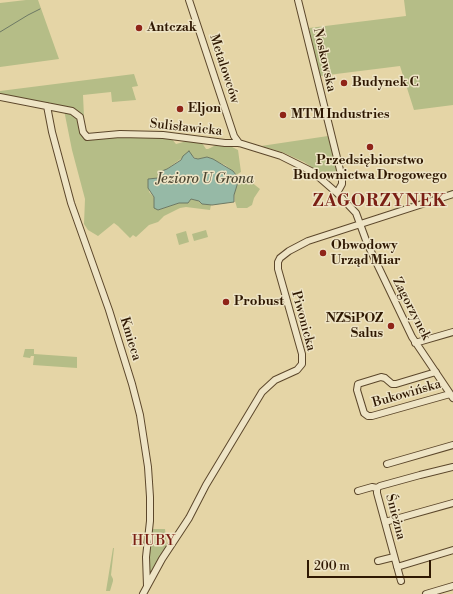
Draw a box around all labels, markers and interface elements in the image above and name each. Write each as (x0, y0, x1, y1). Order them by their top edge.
place label: Antczak (147, 20, 197, 36)
marker: Antczak (134, 23, 144, 33)
street label: Noskowska (309, 27, 339, 93)
street label: Metalowców (205, 32, 243, 106)
place label: Budynek C (352, 75, 419, 91)
marker: Budynek C (339, 78, 349, 88)
place label: Eljon (188, 101, 221, 117)
marker: Eljon (175, 104, 185, 114)
place label: MTM Industries (291, 107, 390, 123)
marker: MTM Industries (278, 110, 288, 120)
street label: Sulisławicka (149, 116, 223, 140)
marker: Przedsiębiorstwo Budownictwa Drogowego (365, 142, 375, 152)
place label: Przedsiębiorstwo Budownictwa Drogowego (293, 153, 447, 184)
water label: Jezioro U Grona (156, 172, 254, 188)
district label: ZAGORZYNEK (313, 192, 447, 212)
place label: Obwodowy Urząd Miar (331, 238, 401, 269)
marker: Obwodowy Urząd Miar (318, 248, 328, 258)
street label: Zagorzynek (389, 275, 433, 343)
street label: Piwonicka (287, 289, 319, 353)
place label: Probust (234, 294, 284, 310)
marker: Probust (221, 297, 231, 307)
place label: NZSiPOZ Salus (326, 311, 383, 342)
street label: Kmieca (116, 315, 144, 363)
marker: NZSiPOZ Salus (386, 321, 396, 331)
street label: Bukowińska (371, 377, 443, 411)
street label: Śnieżna (381, 492, 409, 542)
district label: HUBY (132, 534, 176, 550)
scale bar (309, 552, 433, 578)
text: 200 m (314, 559, 350, 574)

